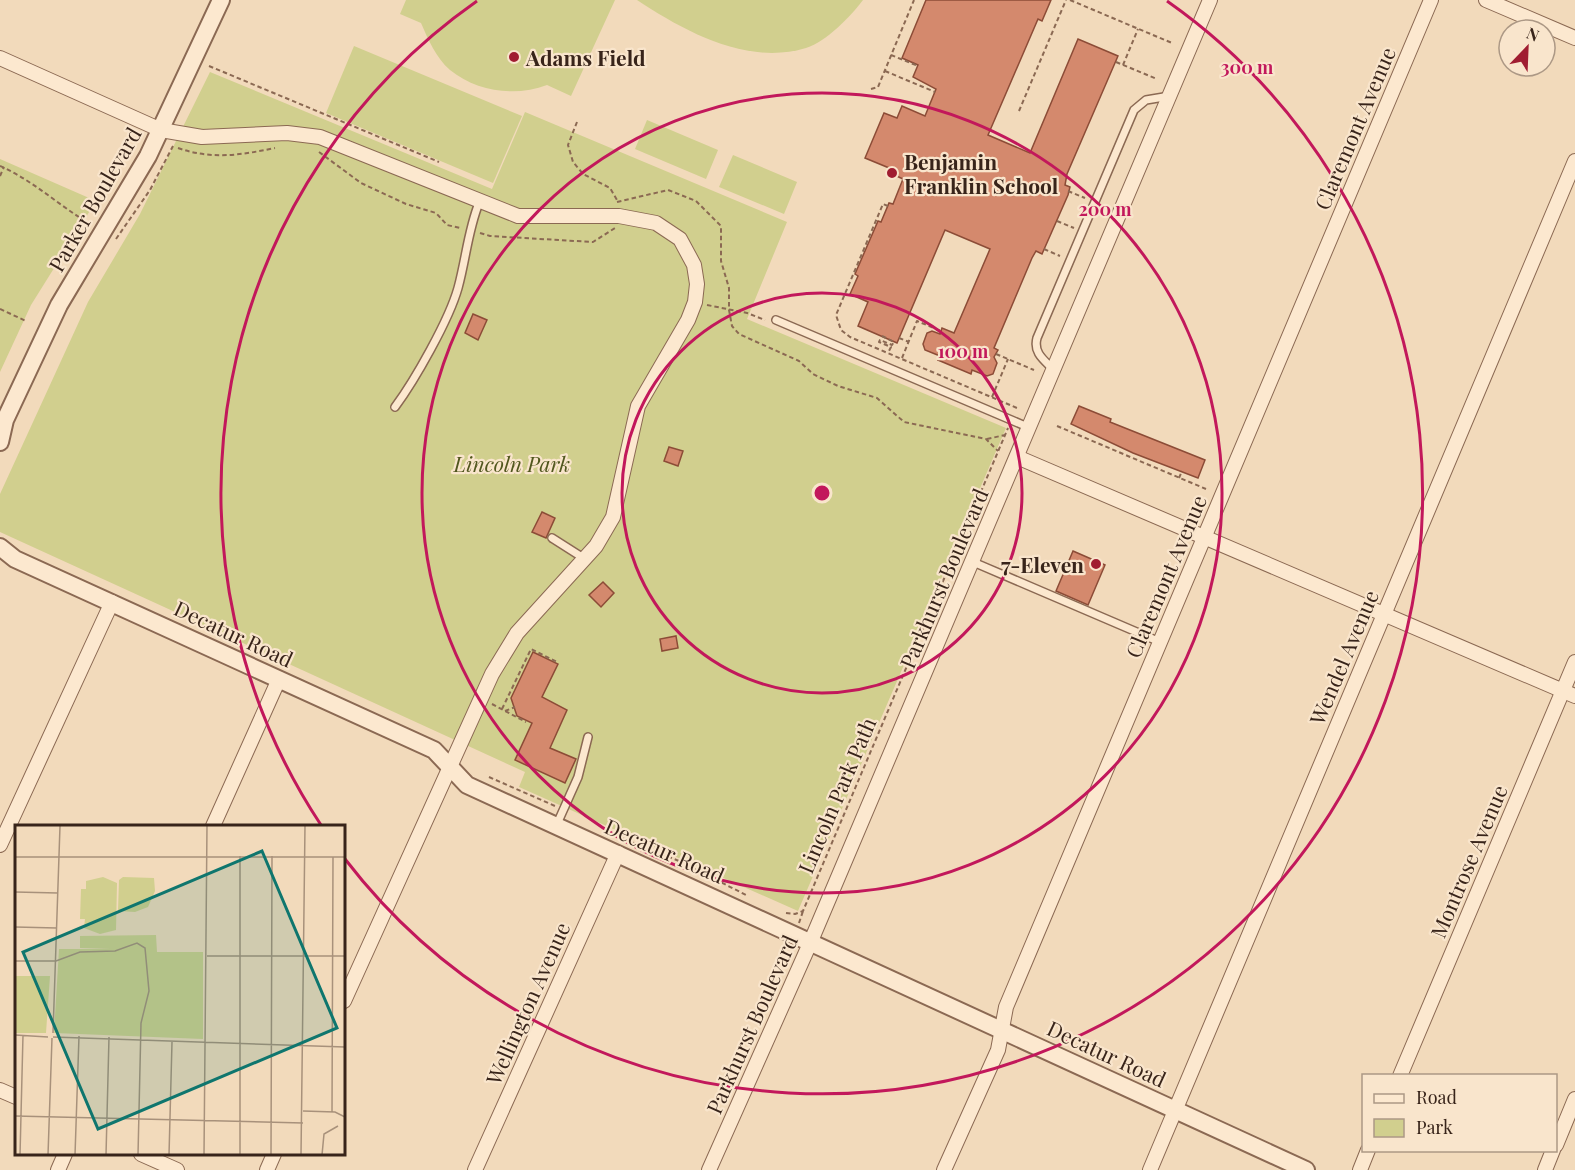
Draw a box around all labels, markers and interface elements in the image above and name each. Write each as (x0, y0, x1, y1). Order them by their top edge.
north arrow (1497, 18, 1557, 78)
text: N (1524, 22, 1543, 46)
street label: Claremont Avenue (1307, 42, 1401, 214)
place label: Adams Field (525, 43, 646, 71)
marker: Adams Field (507, 50, 521, 64)
text: 300 m (1221, 55, 1274, 79)
street label: Parker Boulevard (41, 122, 147, 276)
place label: Benjamin Franklin School (904, 147, 1059, 199)
marker: Benjamin Franklin School (885, 166, 899, 180)
text: 200 m (1078, 197, 1132, 221)
text: 100 m (938, 339, 989, 363)
park label: Lincoln Park (453, 449, 570, 477)
centre of rings (812, 483, 832, 503)
street label: Parkhurst Boulevard (892, 484, 994, 672)
street label: Claremont Avenue (1118, 490, 1212, 662)
place label: 7-Eleven (1001, 550, 1084, 578)
marker: 7-Eleven (1089, 557, 1103, 571)
street label: Wendel Avenue (1302, 586, 1384, 729)
street label: Decatur Road (170, 593, 298, 673)
street label: Lincoln Park Path (791, 712, 882, 877)
street label: Montrose Avenue (1423, 780, 1513, 942)
street label: Decatur Road (601, 811, 729, 889)
inset map (15, 825, 345, 1155)
street label: Wellington Avenue (478, 917, 575, 1090)
street label: Parkhurst Boulevard (699, 930, 803, 1118)
street label: Decatur Road (1043, 1013, 1171, 1093)
legend (1362, 1074, 1557, 1152)
text: Road (1416, 1085, 1457, 1109)
text: Park (1416, 1115, 1453, 1139)

